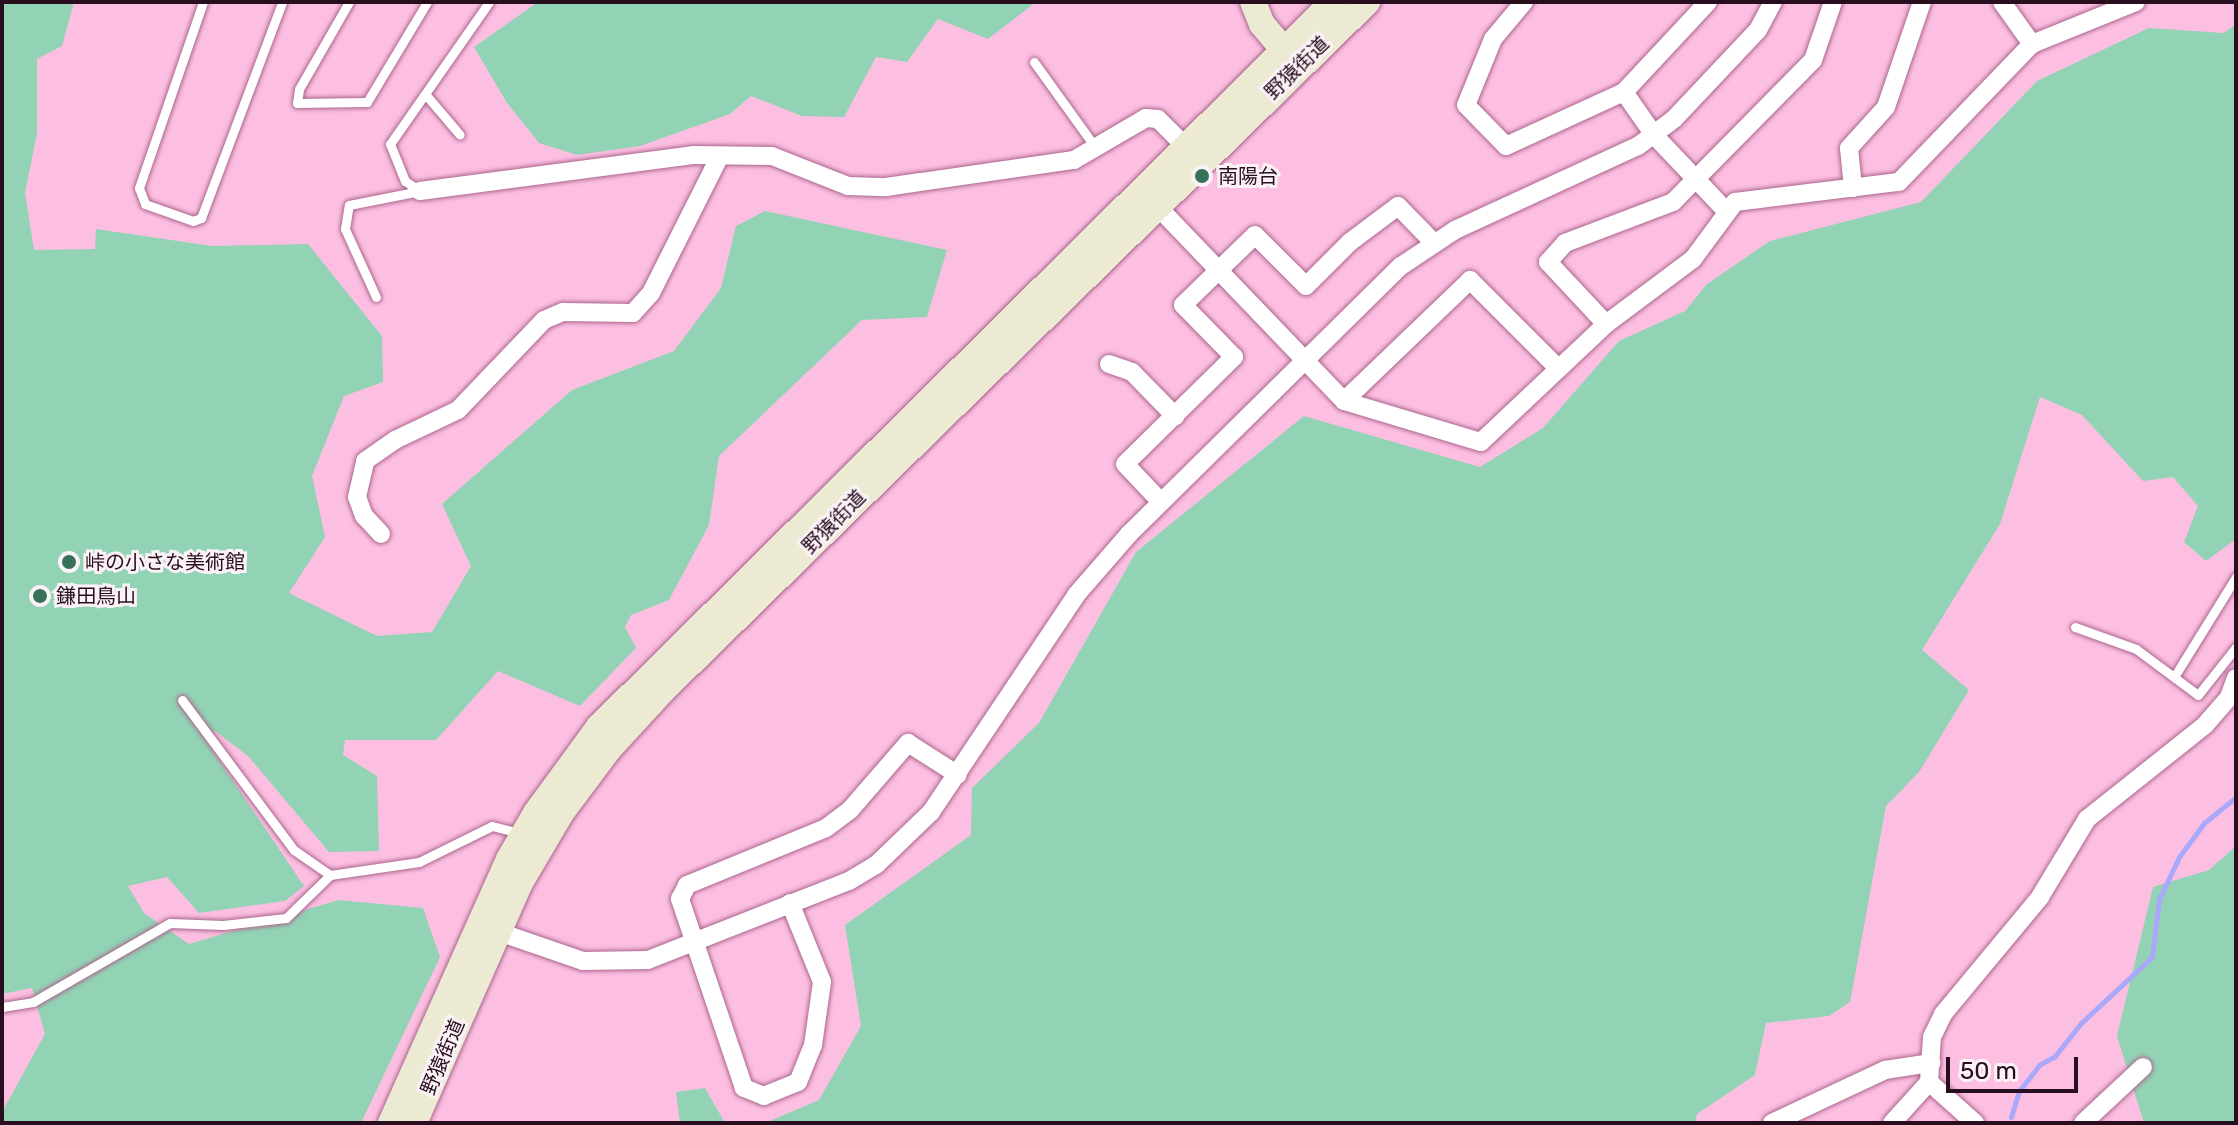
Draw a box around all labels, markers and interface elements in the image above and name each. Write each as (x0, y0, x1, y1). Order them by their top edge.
street label: 野猿街道 (1260, 32, 1334, 104)
place label: 南陽台 (1218, 164, 1278, 188)
marker: 南陽台 (1193, 167, 1211, 185)
street label: 野猿街道 (797, 485, 871, 559)
place label: 峠の小さな美術館 (85, 550, 245, 574)
marker: 峠の小さな美術館 (60, 553, 78, 571)
place label: 鎌田鳥山 (56, 584, 136, 608)
marker: 鎌田鳥山 (31, 587, 49, 605)
street label: 野猿街道 (416, 1015, 470, 1099)
scale bar (1950, 1041, 2082, 1091)
text: 50 m (1960, 1057, 2017, 1085)

